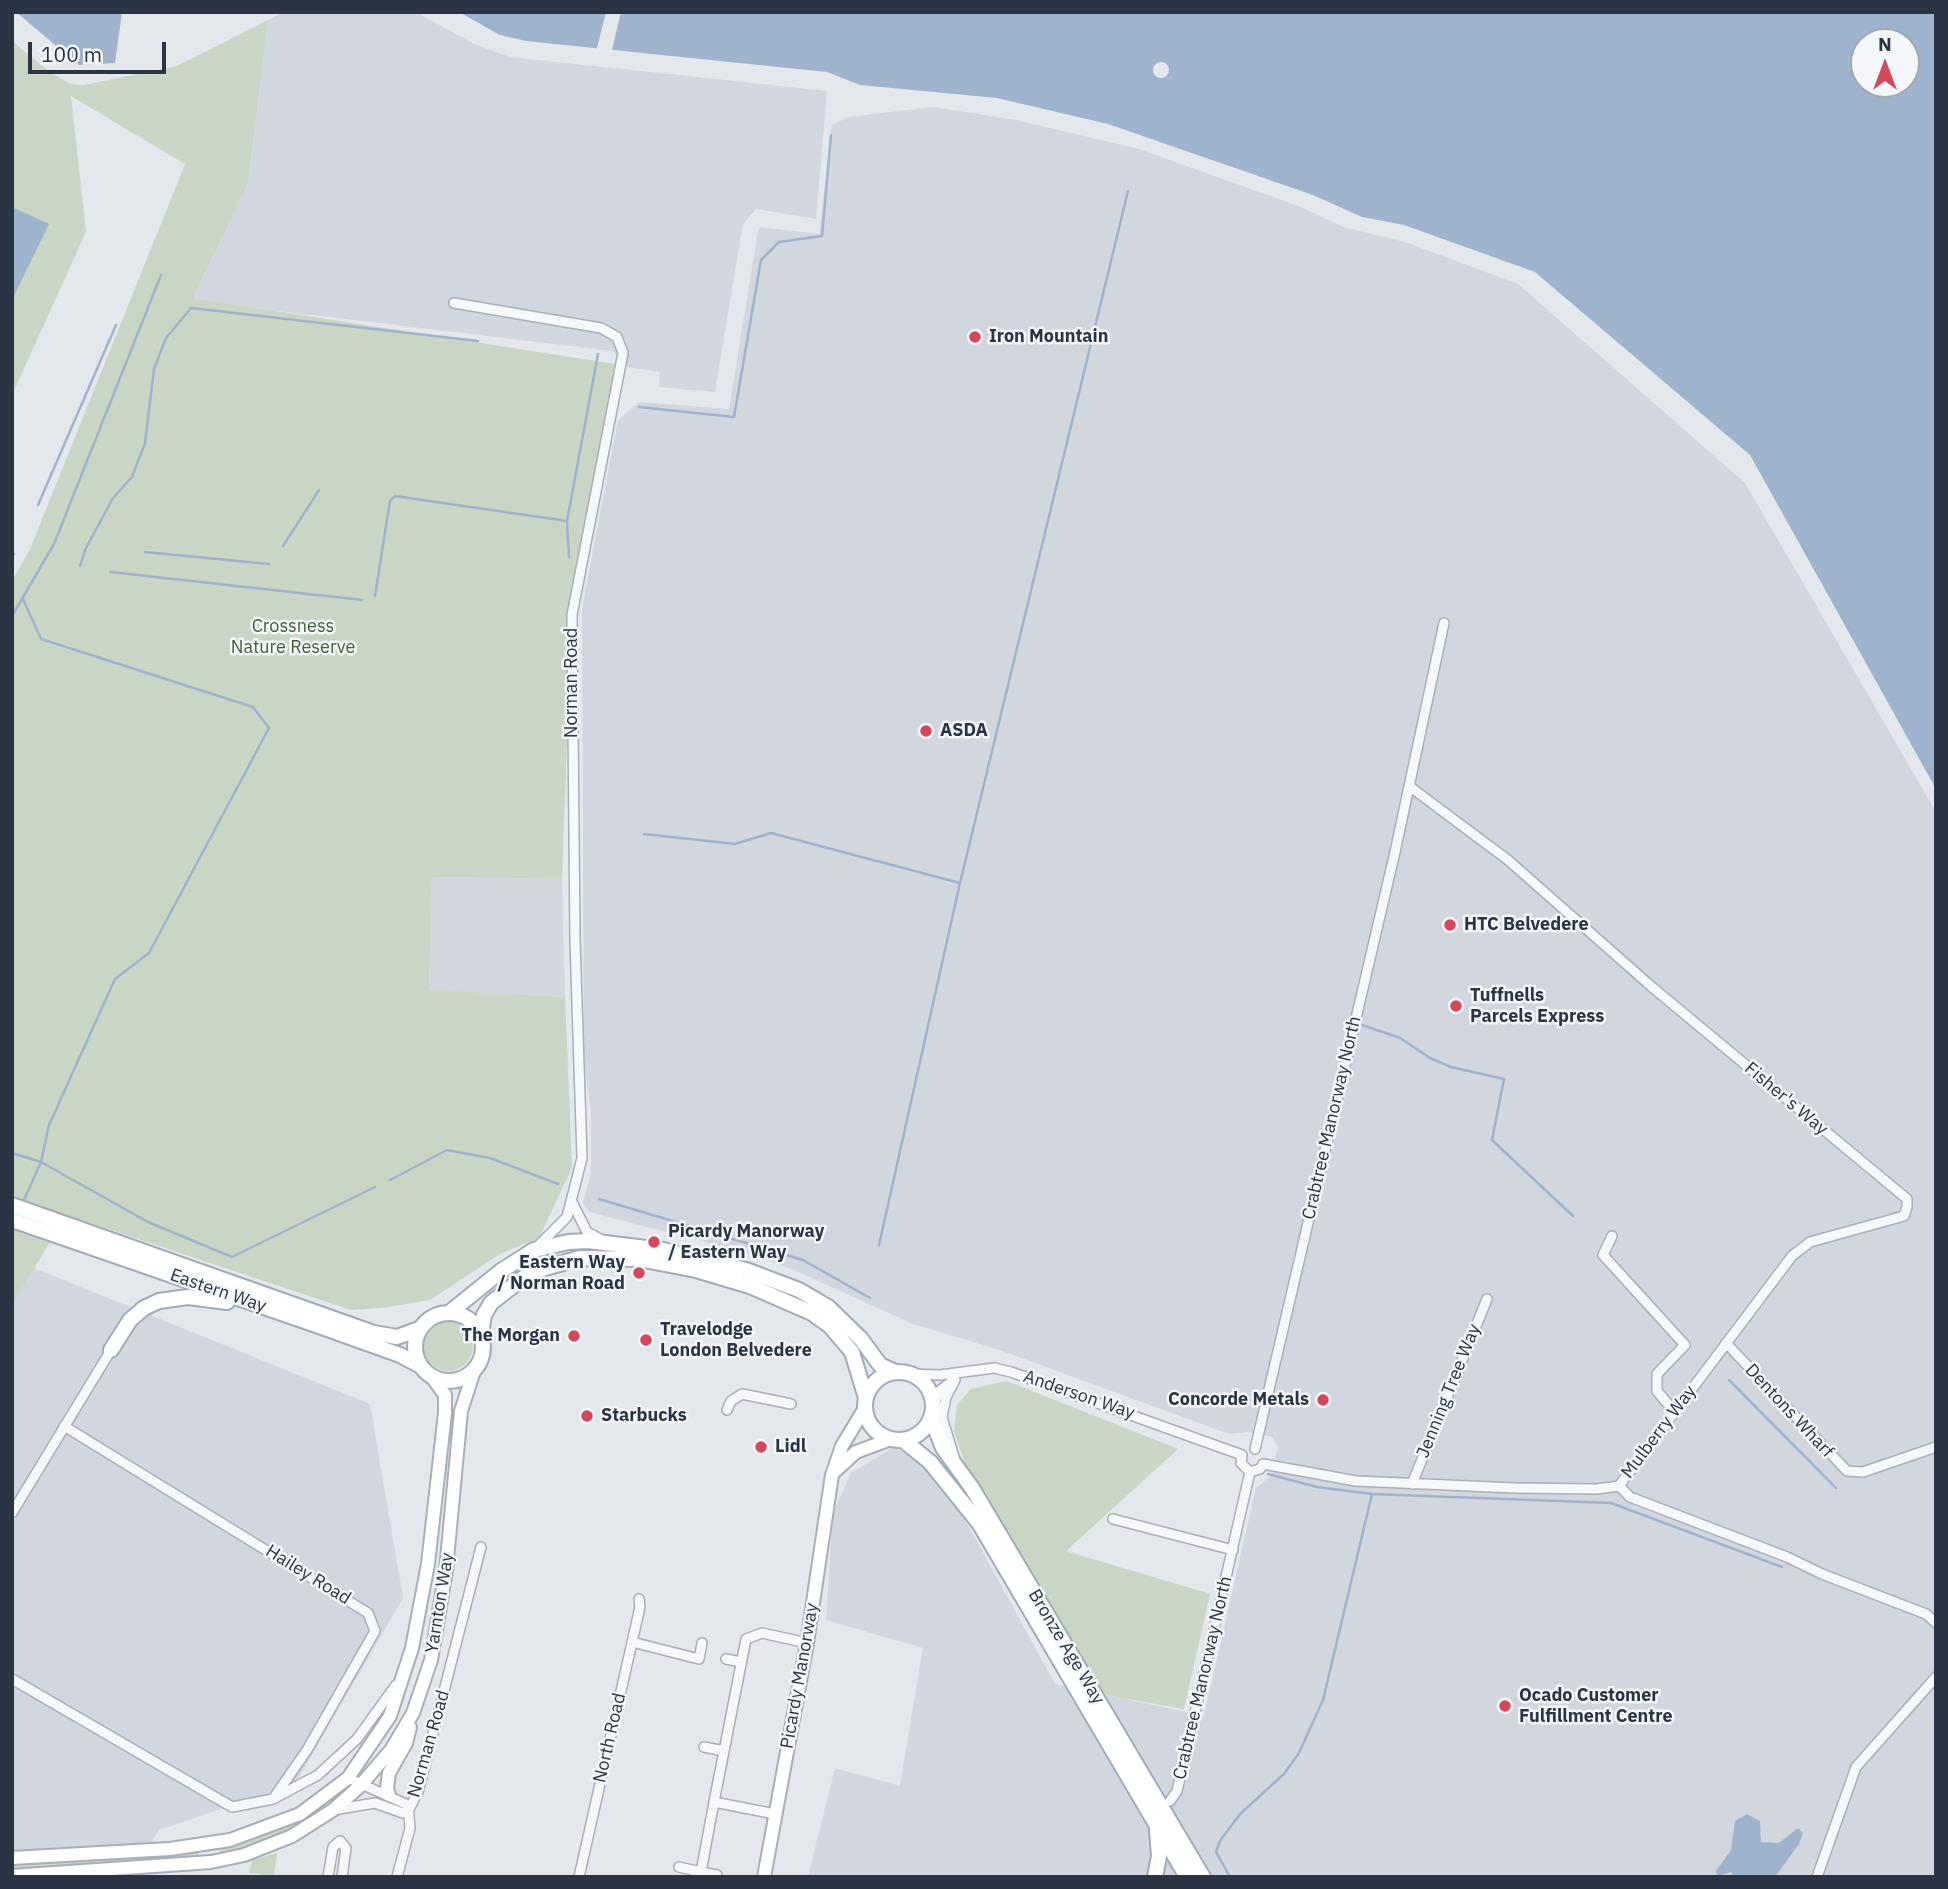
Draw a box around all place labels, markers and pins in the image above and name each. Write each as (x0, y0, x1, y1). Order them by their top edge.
place label: Iron Mountain (989, 326, 1108, 348)
marker: Iron Mountain (967, 329, 983, 345)
place label: ASDA (940, 720, 988, 742)
marker: ASDA (918, 723, 934, 739)
place label: HTC Belvedere (1464, 914, 1589, 936)
marker: HTC Belvedere (1442, 917, 1458, 933)
place label: Tuffnells Parcels Express (1470, 985, 1604, 1028)
marker: Tuffnells Parcels Express (1448, 998, 1464, 1014)
place label: Picardy Manorway / Eastern Way (668, 1221, 824, 1264)
marker: Picardy Manorway / Eastern Way (646, 1234, 662, 1250)
place label: Eastern Way / Norman Road (498, 1252, 625, 1294)
marker: Eastern Way / Norman Road (631, 1265, 647, 1281)
place label: Travelodge London Belvedere (660, 1319, 812, 1362)
place label: The Morgan (462, 1325, 560, 1347)
marker: The Morgan (566, 1328, 582, 1344)
marker: Travelodge London Belvedere (638, 1332, 654, 1348)
place label: Concorde Metals (1168, 1389, 1309, 1411)
marker: Concorde Metals (1315, 1392, 1331, 1408)
place label: Starbucks (601, 1405, 687, 1427)
marker: Starbucks (579, 1408, 595, 1424)
place label: Lidl (775, 1436, 806, 1458)
marker: Lidl (753, 1439, 769, 1455)
place label: Ocado Customer Fulfillment Centre (1519, 1685, 1673, 1728)
marker: Ocado Customer Fulfillment Centre (1497, 1698, 1513, 1714)

